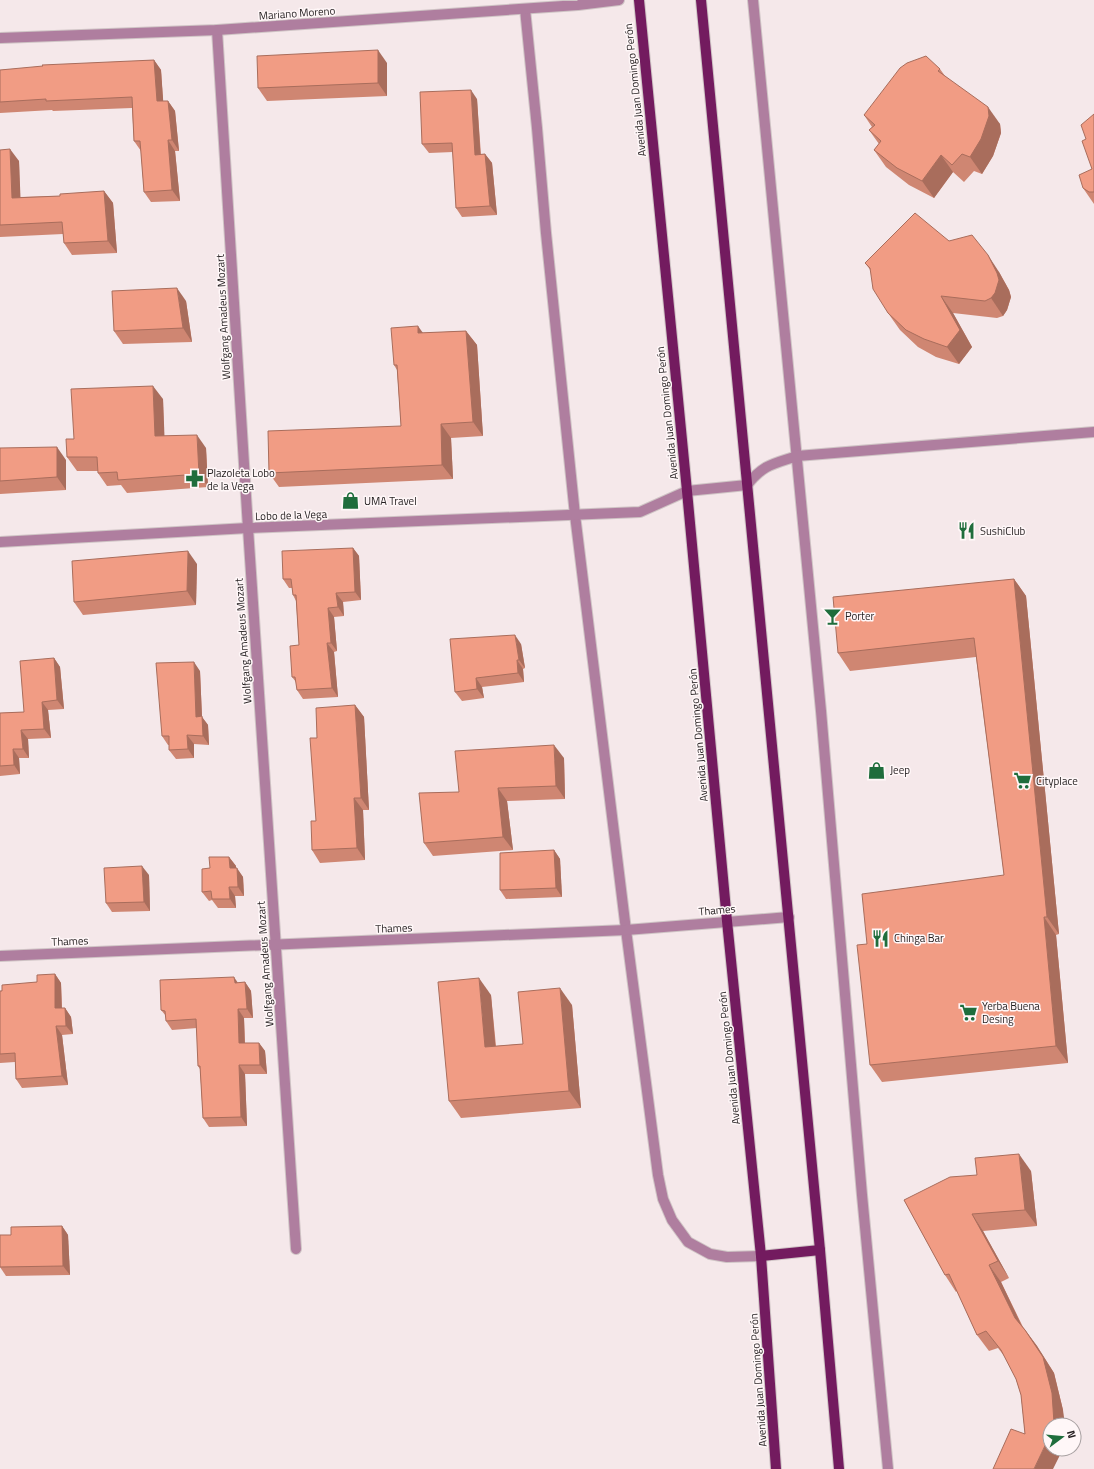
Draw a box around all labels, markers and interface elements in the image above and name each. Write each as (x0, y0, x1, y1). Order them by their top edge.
street label: Mariano Moreno (258, 2, 336, 24)
street label: Avenida Juan Domingo Perón (620, 23, 650, 157)
street label: Wolfgang Amadeus Mozart (212, 254, 234, 380)
street label: Avenida Juan Domingo Perón (652, 346, 682, 480)
place label: Plazoleta Lobo de la Vega (207, 465, 275, 494)
pharmacy icon: Plazoleta Lobo de la Vega (184, 469, 204, 489)
shop icon: UMA Travel (341, 491, 361, 511)
place label: UMA Travel (364, 493, 417, 509)
street label: Lobo de la Vega (255, 506, 328, 524)
restaurant icon: SushiClub (957, 521, 977, 541)
place label: SushiClub (980, 523, 1026, 539)
street label: Wolfgang Amadeus Mozart (231, 578, 255, 704)
bar icon: Porter (822, 606, 842, 626)
place label: Porter (845, 608, 875, 624)
street label: Avenida Juan Domingo Perón (684, 668, 712, 802)
shop icon: Jeep (867, 760, 887, 780)
place label: Jeep (890, 762, 910, 778)
supermarket icon: Cityplace (1013, 771, 1033, 791)
place label: Cityplace (1036, 773, 1078, 789)
street label: Thames (698, 900, 736, 920)
street label: Wolfgang Amadeus Mozart (253, 901, 277, 1027)
street label: Thames (375, 919, 413, 937)
restaurant icon: Chinga Bar (871, 928, 891, 948)
place label: Chinga Bar (894, 930, 944, 946)
street label: Thames (51, 932, 89, 950)
street label: Avenida Juan Domingo Perón (714, 991, 744, 1125)
place label: Yerba Buena Desing (982, 998, 1040, 1027)
supermarket icon: Yerba Buena Desing (959, 1002, 979, 1022)
street label: Avenida Juan Domingo Perón (745, 1313, 771, 1447)
north arrow (1042, 1417, 1082, 1457)
text: N (1063, 1428, 1080, 1440)

